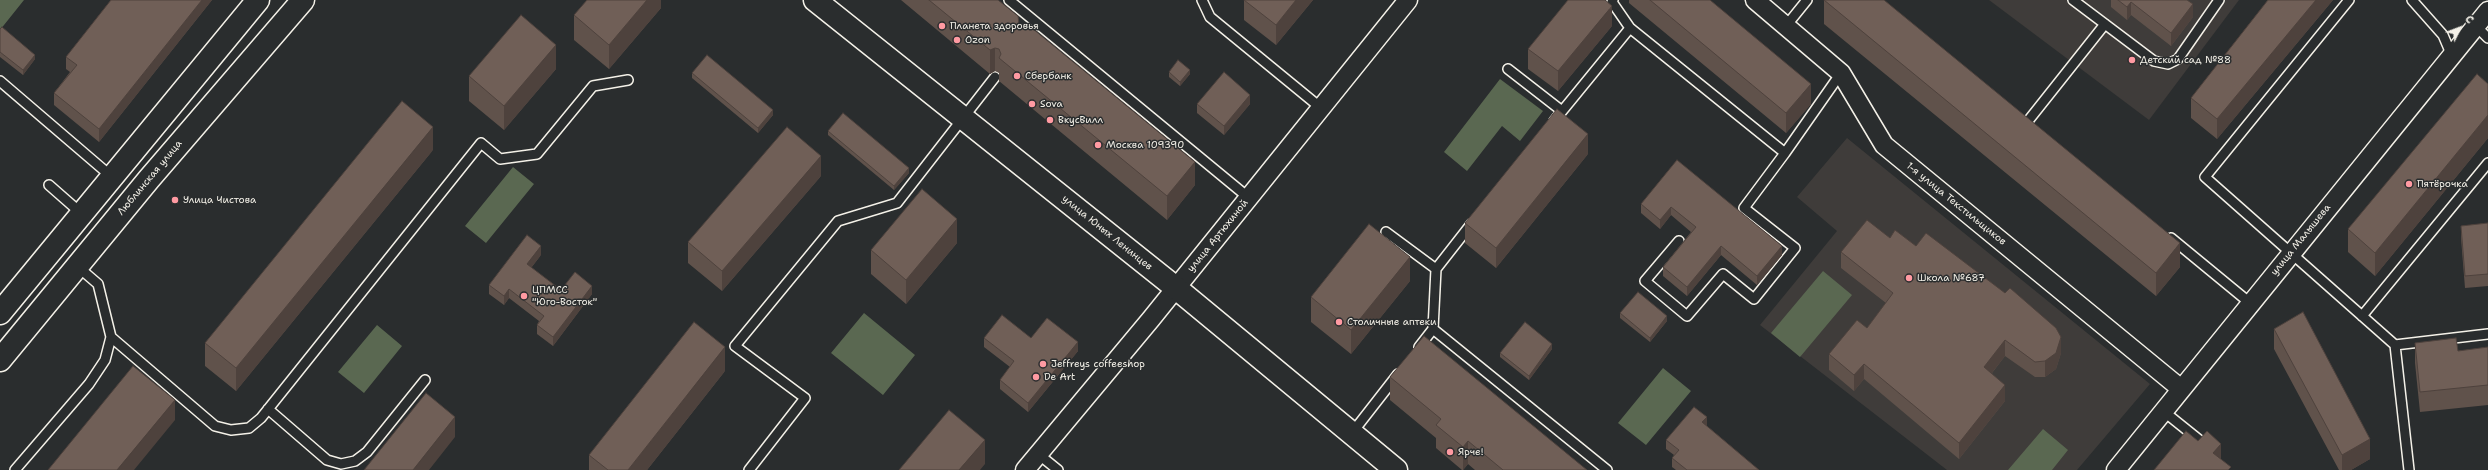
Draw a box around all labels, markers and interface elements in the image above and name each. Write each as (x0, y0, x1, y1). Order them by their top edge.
north arrow (2440, 8, 2480, 48)
text: С (2461, 12, 2477, 27)
place label: Планета здоровья (950, 20, 1039, 32)
marker: Планета здоровья (937, 21, 947, 31)
place label: Ozon (965, 34, 990, 46)
marker: Ozon (952, 35, 962, 45)
place label: Детский сад №88 (2140, 54, 2231, 66)
marker: Детский сад №88 (2127, 55, 2137, 65)
place label: Сбербанк (1025, 70, 1072, 82)
marker: Сбербанк (1012, 71, 1022, 81)
place label: Sova (1040, 98, 1063, 110)
marker: Sova (1027, 99, 1037, 109)
place label: ВкусВилл (1058, 114, 1103, 126)
marker: ВкусВилл (1045, 115, 1055, 125)
street label: Люблинская улица (115, 138, 185, 218)
place label: Москва 109390 (1106, 139, 1184, 151)
marker: Москва 109390 (1093, 140, 1103, 150)
street label: 1-я улица Текстильщиков (1904, 160, 2008, 248)
place label: Пятёрочка (2417, 178, 2468, 190)
marker: Пятёрочка (2404, 179, 2414, 189)
street label: улица Юных Ленинцев (1059, 193, 1155, 273)
place label: Улица Чистова (183, 194, 256, 206)
marker: Улица Чистова (170, 195, 180, 205)
street label: улица Артюхиной (1185, 197, 1251, 275)
street label: улица Малышева (2269, 202, 2333, 278)
place label: Школа №687 (1917, 272, 1985, 284)
marker: Школа №687 (1904, 273, 1914, 283)
place label: ЦПМСС "Юго-Восток" (532, 284, 597, 308)
marker: ЦПМСС "Юго-Восток" (519, 291, 529, 301)
place label: Столичные аптеки (1347, 316, 1437, 328)
marker: Столичные аптеки (1334, 317, 1344, 327)
place label: Jeffreys coffeeshop (1051, 358, 1145, 370)
marker: Jeffreys coffeeshop (1038, 359, 1048, 369)
place label: De Art (1044, 371, 1075, 383)
marker: De Art (1031, 372, 1041, 382)
place label: Ярче! (1458, 446, 1483, 458)
marker: Ярче! (1445, 447, 1455, 457)

